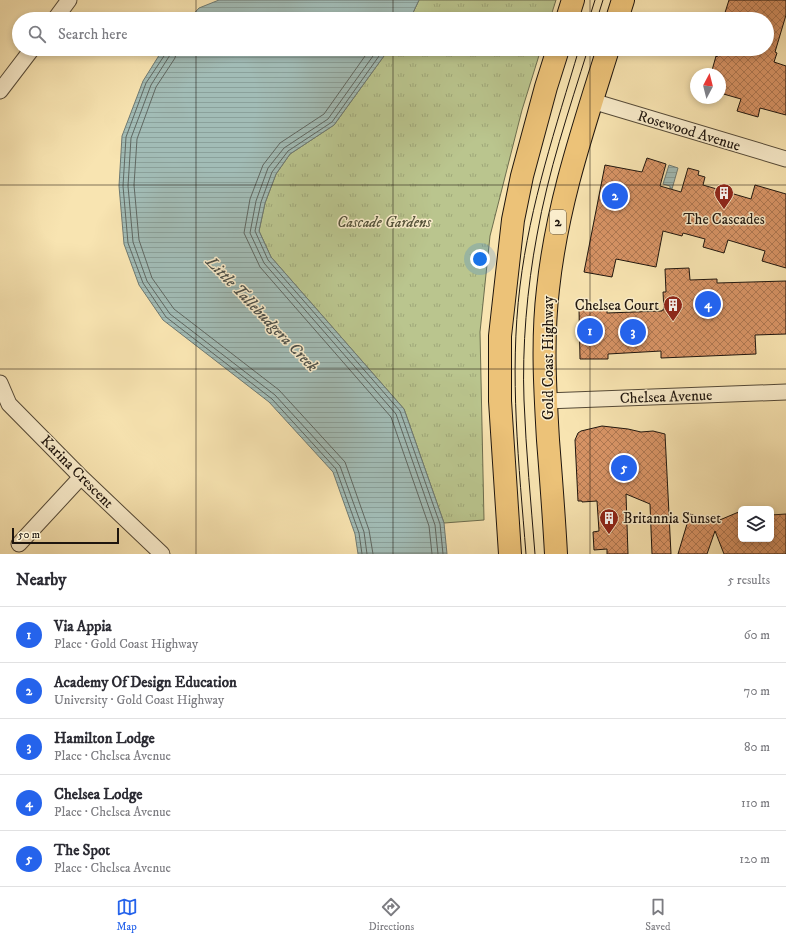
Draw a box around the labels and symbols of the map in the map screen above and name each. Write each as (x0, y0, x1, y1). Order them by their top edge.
north arrow (690, 68, 726, 104)
street label: Rosewood Avenue (635, 106, 743, 156)
pin: 2 (602, 181, 628, 211)
building icon: The Cascades (713, 182, 735, 210)
road number: 2 (550, 210, 566, 234)
place label: The Cascades (683, 210, 765, 229)
park label: Cascade Gardens (337, 213, 431, 232)
your location (470, 249, 490, 269)
water label: Little Tallebudgera Creek (201, 251, 322, 376)
pin: 4 (695, 289, 721, 319)
building icon: Chelsea Court (662, 294, 684, 322)
street label: Gold Coast Highway (539, 295, 558, 420)
place label: Chelsea Court (575, 296, 659, 315)
pin: 1 (577, 316, 603, 346)
pin: 3 (620, 317, 646, 347)
street label: Chelsea Avenue (619, 386, 713, 408)
street label: Karina Crescent (36, 431, 118, 513)
pin: 5 (611, 453, 637, 483)
building icon: Britannia Sunset (598, 507, 620, 535)
place label: Britannia Sunset (623, 509, 721, 528)
scale bar (12, 526, 119, 545)

